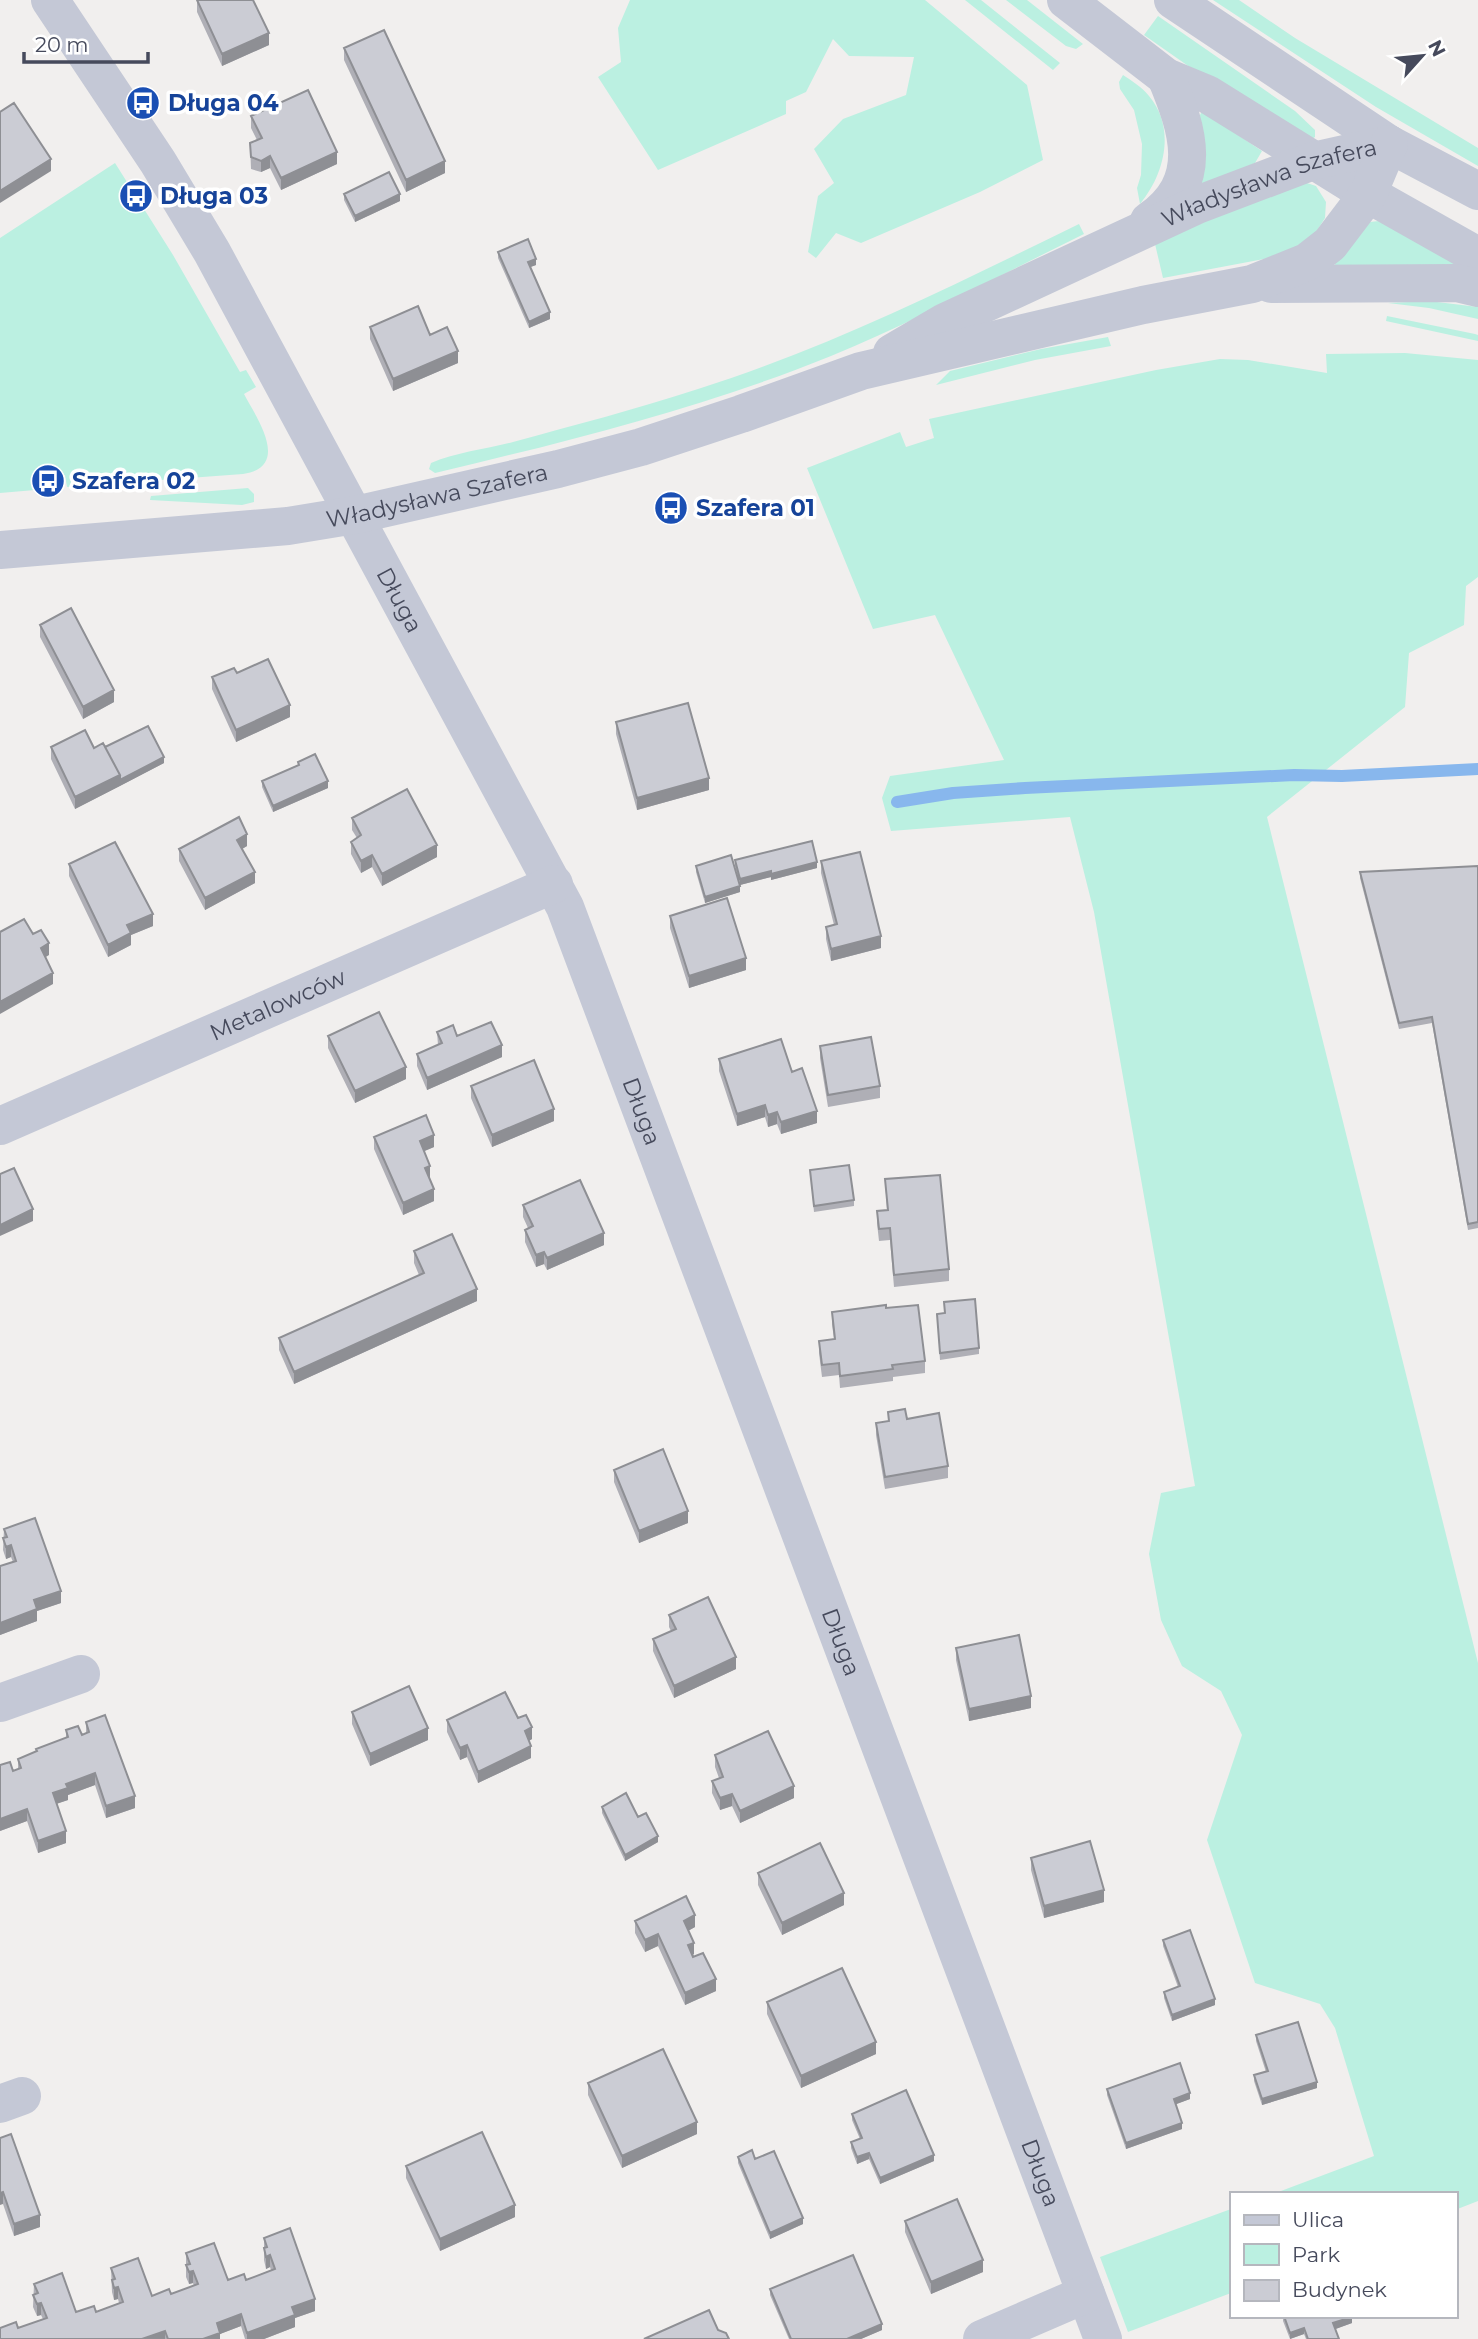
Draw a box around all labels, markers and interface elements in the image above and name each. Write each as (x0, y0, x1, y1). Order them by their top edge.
scale bar (24, 21, 149, 65)
north arrow (1387, 21, 1457, 91)
text: 20 m (35, 32, 89, 57)
text: N (1423, 36, 1450, 61)
bus stop icon: Długa 04 (124, 84, 162, 122)
place label: Długa 04 (168, 89, 279, 117)
street label: Władysława Szafera (1157, 133, 1380, 234)
bus stop icon: Długa 03 (117, 177, 155, 215)
place label: Długa 03 (160, 182, 268, 210)
street label: Władysława Szafera (324, 458, 551, 534)
bus stop icon: Szafera 02 (29, 462, 67, 500)
place label: Szafera 02 (72, 467, 195, 495)
bus stop icon: Szafera 01 (652, 489, 690, 527)
place label: Szafera 01 (696, 494, 815, 522)
street label: Długa (371, 562, 429, 638)
street label: Metalowców (205, 962, 351, 1047)
street label: Długa (616, 1074, 667, 1149)
street label: Długa (816, 1604, 867, 1680)
street label: Długa (1015, 2135, 1066, 2211)
legend (1230, 2192, 1457, 2318)
text: Ulica (1292, 2207, 1344, 2232)
text: Park (1292, 2242, 1340, 2267)
text: Budynek (1292, 2277, 1387, 2302)

